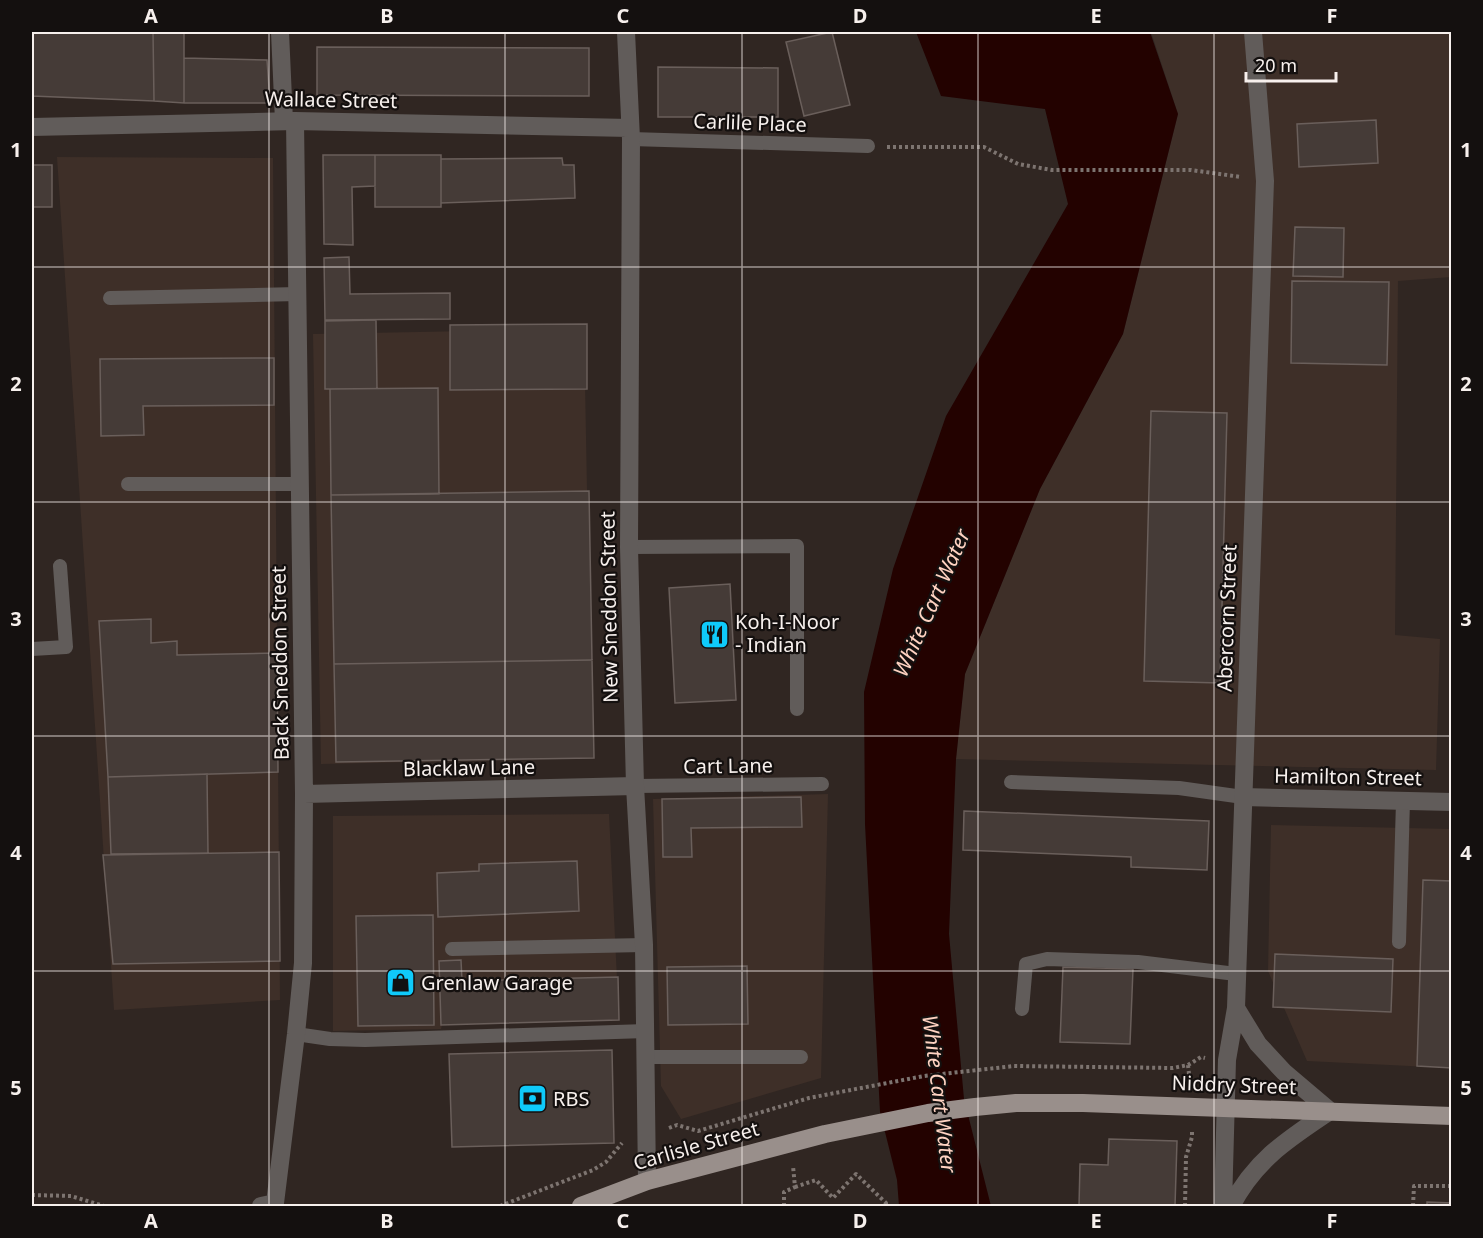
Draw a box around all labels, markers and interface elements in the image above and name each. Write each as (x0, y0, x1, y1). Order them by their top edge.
text: A (144, 2, 158, 29)
text: B (380, 2, 394, 29)
text: C (617, 2, 630, 29)
text: D (853, 2, 867, 29)
text: E (1090, 2, 1102, 29)
text: F (1327, 2, 1337, 29)
scale bar (1246, 45, 1336, 83)
text: 20 m (1255, 53, 1297, 77)
street label: Wallace Street (264, 85, 398, 114)
street label: Carlile Place (693, 107, 807, 138)
text: 1 (10, 136, 22, 163)
text: 1 (1460, 136, 1472, 163)
text: 2 (10, 370, 22, 397)
text: 2 (1460, 370, 1472, 397)
street label: New Sneddon Street (593, 511, 624, 703)
water label: White Cart Water (886, 523, 977, 681)
street label: Abercorn Street (1210, 544, 1243, 692)
street label: Back Sneddon Street (264, 566, 295, 760)
text: 3 (10, 605, 22, 632)
text: 3 (1460, 605, 1472, 632)
place label: Koh-I-Noor - Indian (735, 608, 839, 658)
restaurant icon: Koh-I-Noor - Indian (698, 618, 730, 650)
street label: Cart Lane (683, 751, 773, 780)
street label: Blacklaw Lane (403, 753, 535, 782)
street label: Hamilton Street (1274, 762, 1422, 791)
text: 4 (10, 839, 22, 866)
text: 4 (1460, 839, 1472, 866)
shop icon: Grenlaw Garage (384, 967, 416, 999)
place label: Grenlaw Garage (421, 969, 573, 996)
water label: White Cart Water (916, 1013, 964, 1176)
street label: Niddry Street (1171, 1069, 1297, 1100)
text: 5 (10, 1074, 22, 1101)
text: 5 (1460, 1074, 1472, 1101)
bank icon: RBS (516, 1083, 548, 1115)
place label: RBS (553, 1085, 589, 1112)
street label: Carlisle Street (630, 1115, 762, 1176)
text: A (144, 1207, 158, 1234)
text: B (380, 1207, 394, 1234)
text: C (617, 1207, 630, 1234)
text: D (853, 1207, 867, 1234)
text: E (1090, 1207, 1102, 1234)
text: F (1327, 1207, 1337, 1234)

